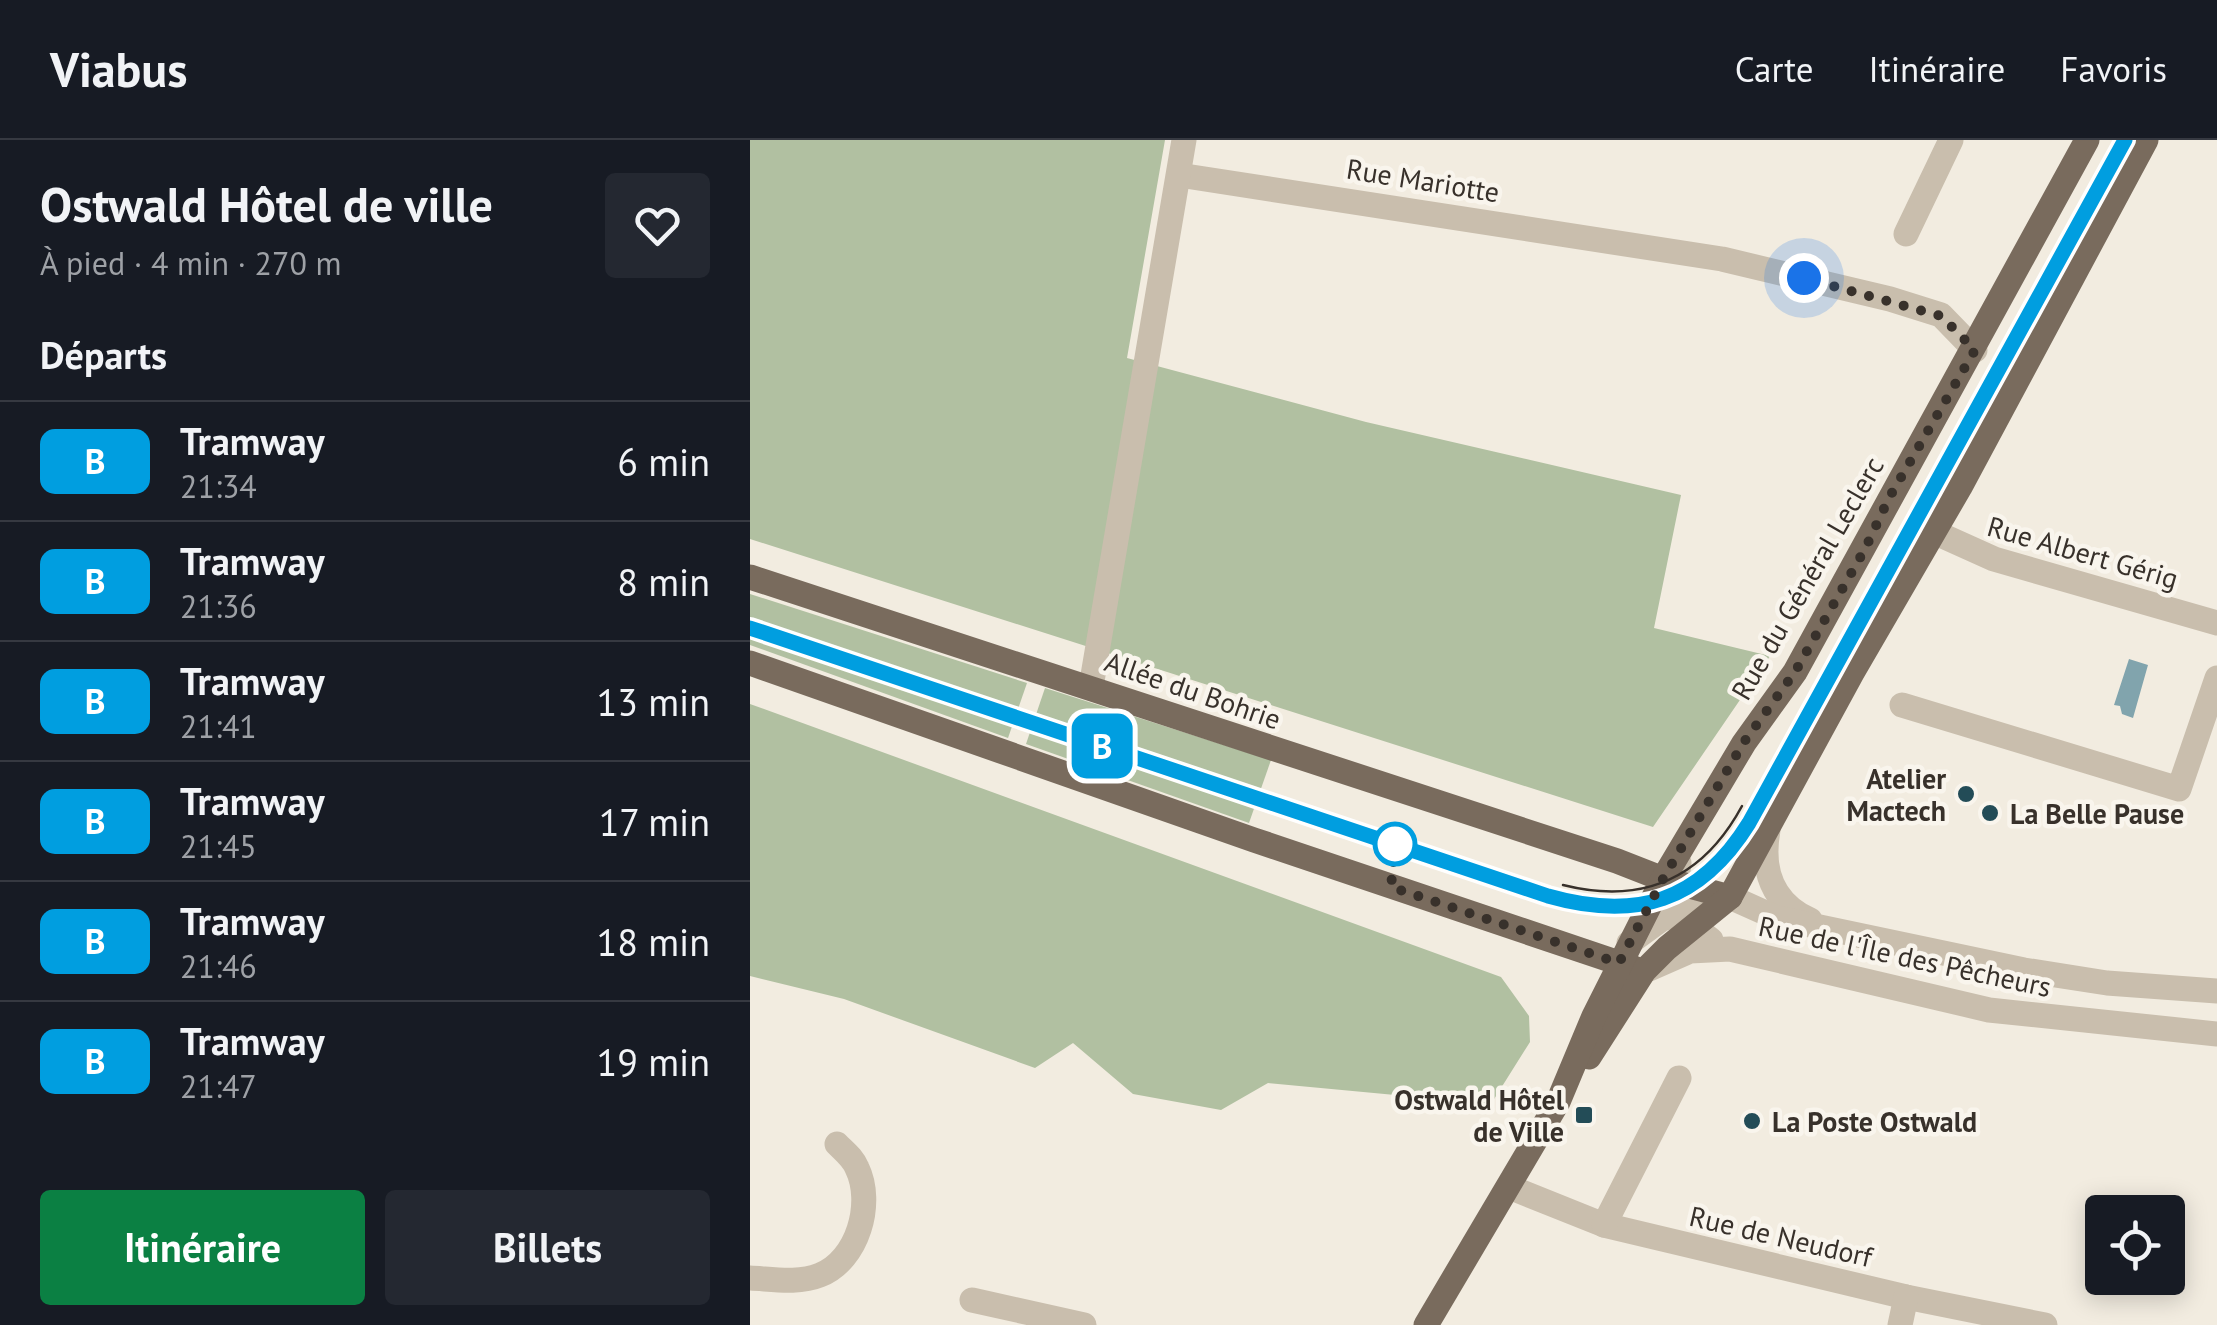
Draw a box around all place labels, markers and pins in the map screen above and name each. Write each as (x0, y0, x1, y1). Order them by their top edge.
place label: Atelier Mactech (1846, 760, 1946, 829)
marker: Atelier Mactech (1955, 783, 1977, 805)
place label: La Belle Pause (2010, 795, 2184, 832)
marker: La Belle Pause (1979, 802, 2001, 824)
unlabelled marker (1374, 823, 1416, 865)
place label: Ostwald Hôtel de Ville (1394, 1081, 1565, 1150)
place label: La Poste Ostwald (1772, 1103, 1977, 1140)
marker: Ostwald Hôtel de Ville (1573, 1104, 1595, 1126)
marker: La Poste Ostwald (1741, 1110, 1763, 1132)

